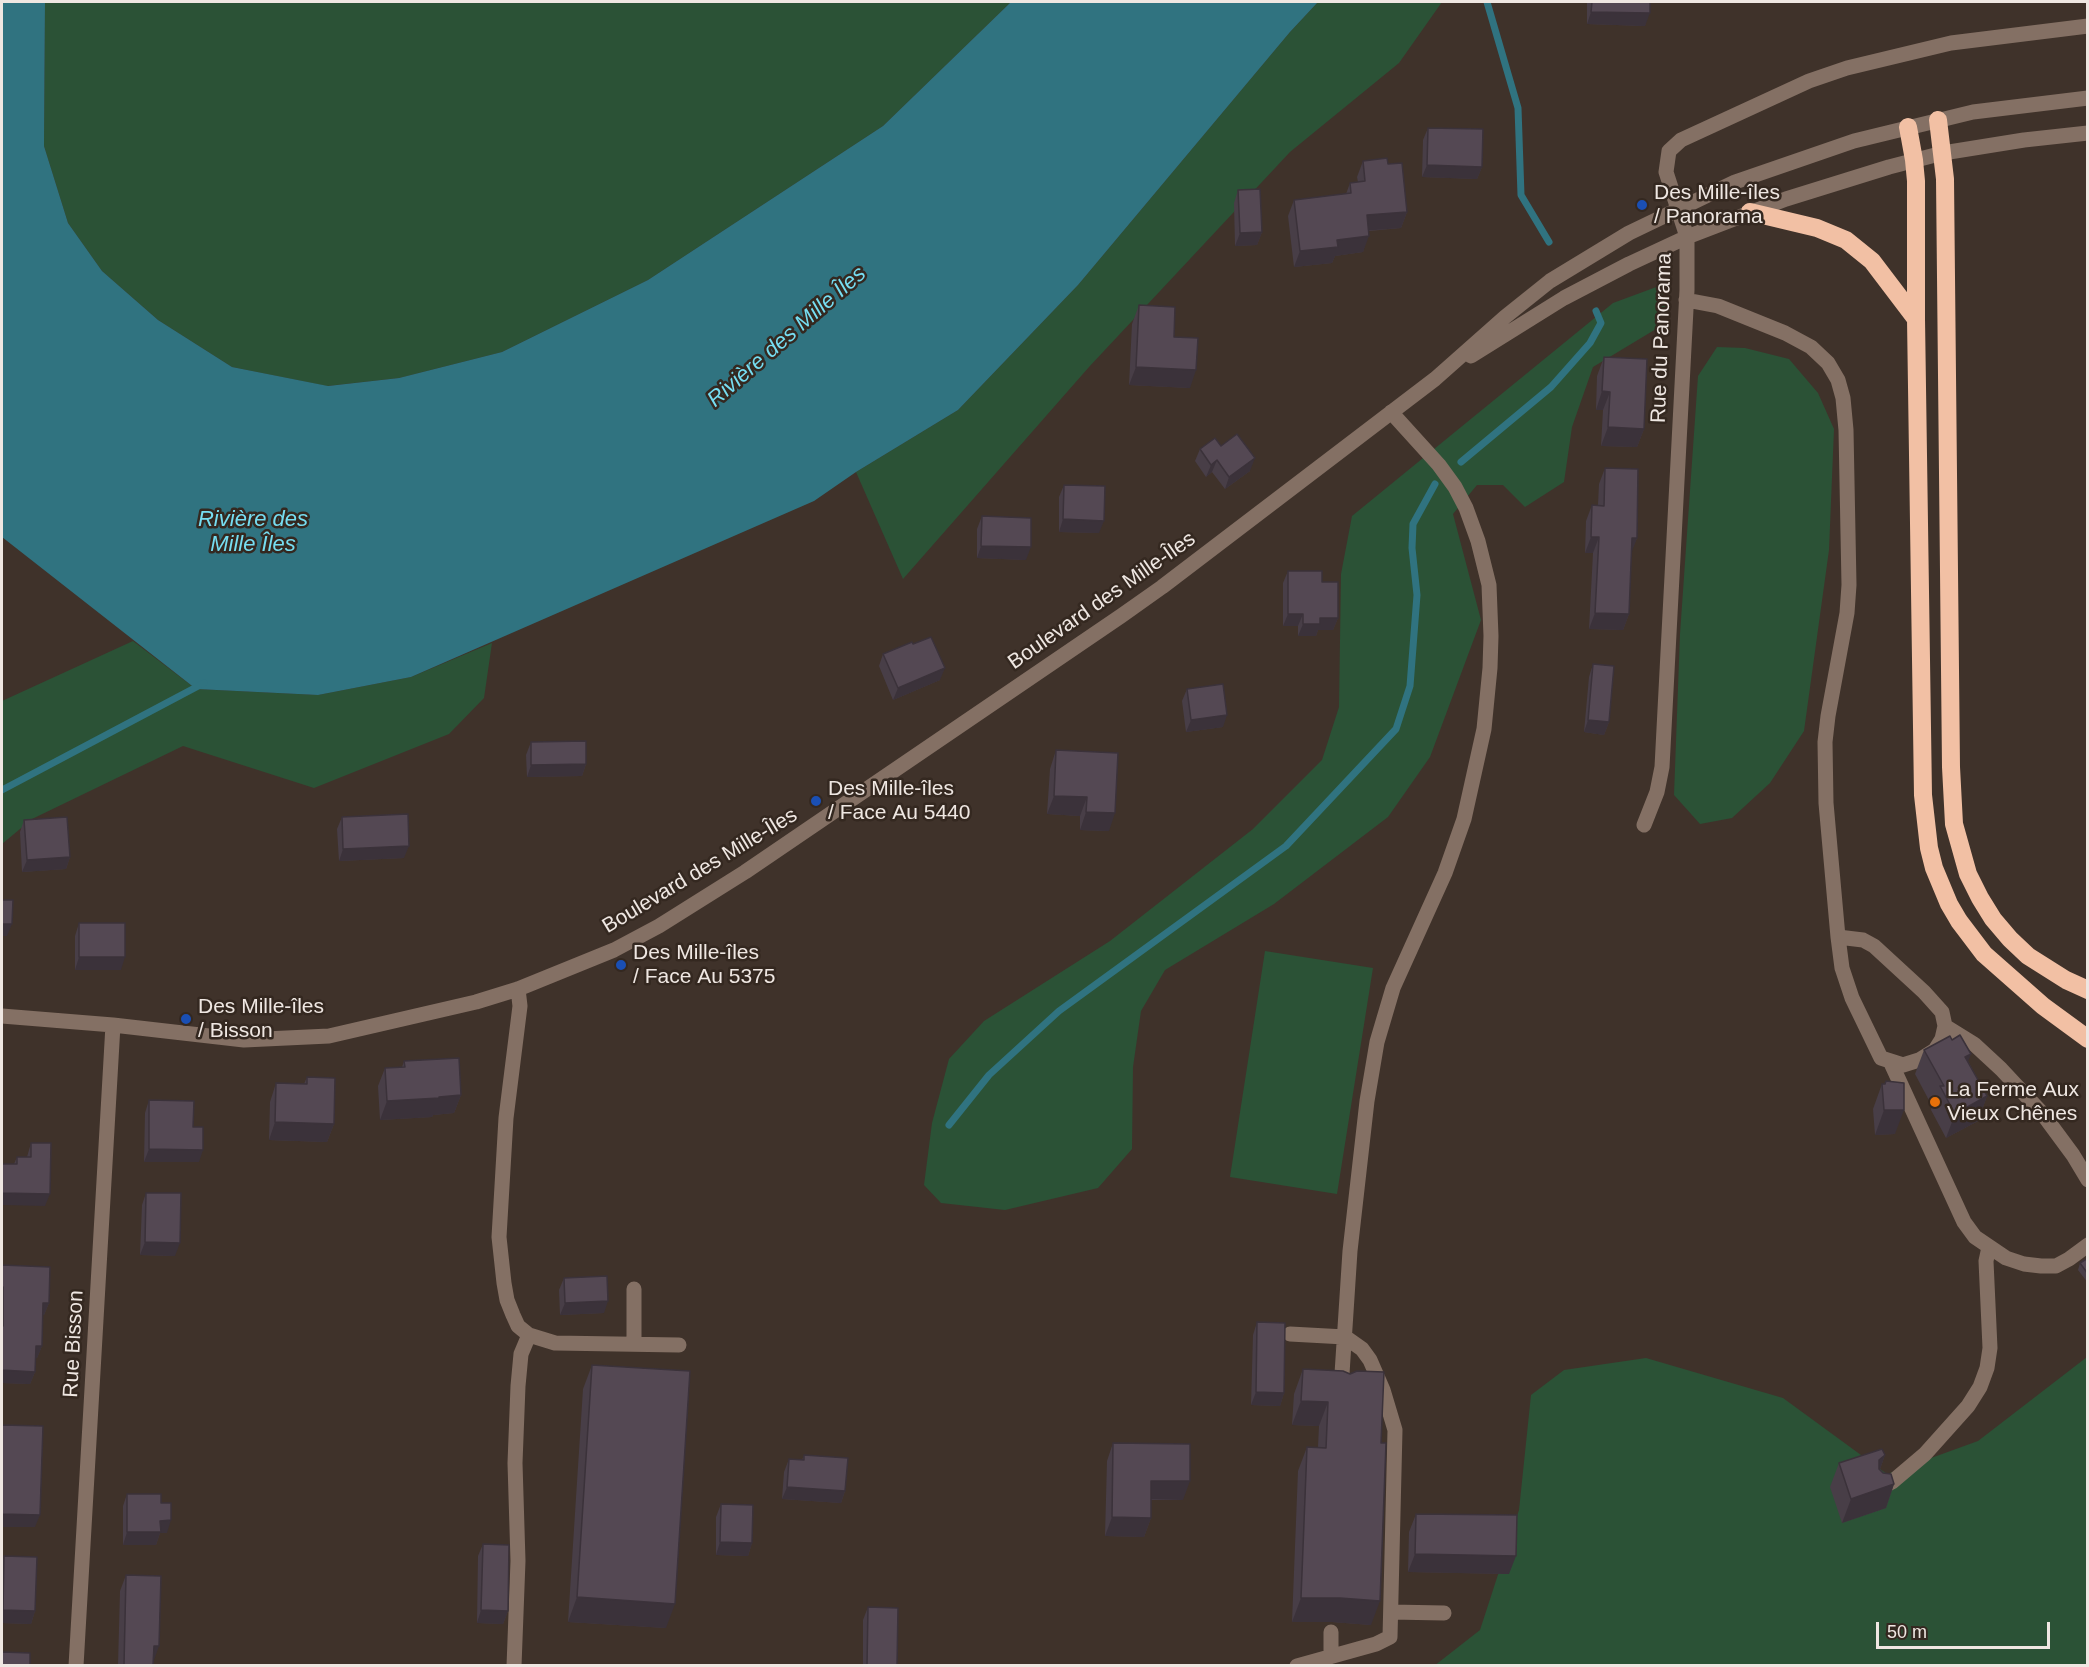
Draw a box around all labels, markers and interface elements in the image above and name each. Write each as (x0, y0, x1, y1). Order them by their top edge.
place label: Des Mille-îles / Panorama (1654, 180, 1780, 230)
marker: Des Mille-îles / Panorama (1635, 198, 1649, 212)
street label: Rue du Panorama (1646, 252, 1678, 424)
water label: Rivière des Mille Îles (702, 261, 872, 413)
water label: Rivière des Mille Îles (198, 507, 308, 558)
street label: Boulevard des Mille-Îles (1003, 527, 1201, 675)
place label: Des Mille-îles / Face Au 5440 (828, 776, 970, 826)
marker: Des Mille-îles / Face Au 5440 (809, 794, 823, 808)
street label: Boulevard des Mille-Îles (598, 803, 802, 939)
place label: Des Mille-îles / Face Au 5375 (633, 940, 775, 990)
marker: Des Mille-îles / Face Au 5375 (614, 958, 628, 972)
place label: Des Mille-îles / Bisson (198, 994, 324, 1044)
marker: Des Mille-îles / Bisson (179, 1012, 193, 1026)
place label: La Ferme Aux Vieux Chênes (1947, 1077, 2079, 1127)
marker: La Ferme Aux Vieux Chênes (1928, 1095, 1942, 1109)
street label: Rue Bisson (59, 1290, 89, 1398)
scale bar (1879, 1610, 2053, 1648)
text: 50 m (1887, 1622, 1927, 1642)

